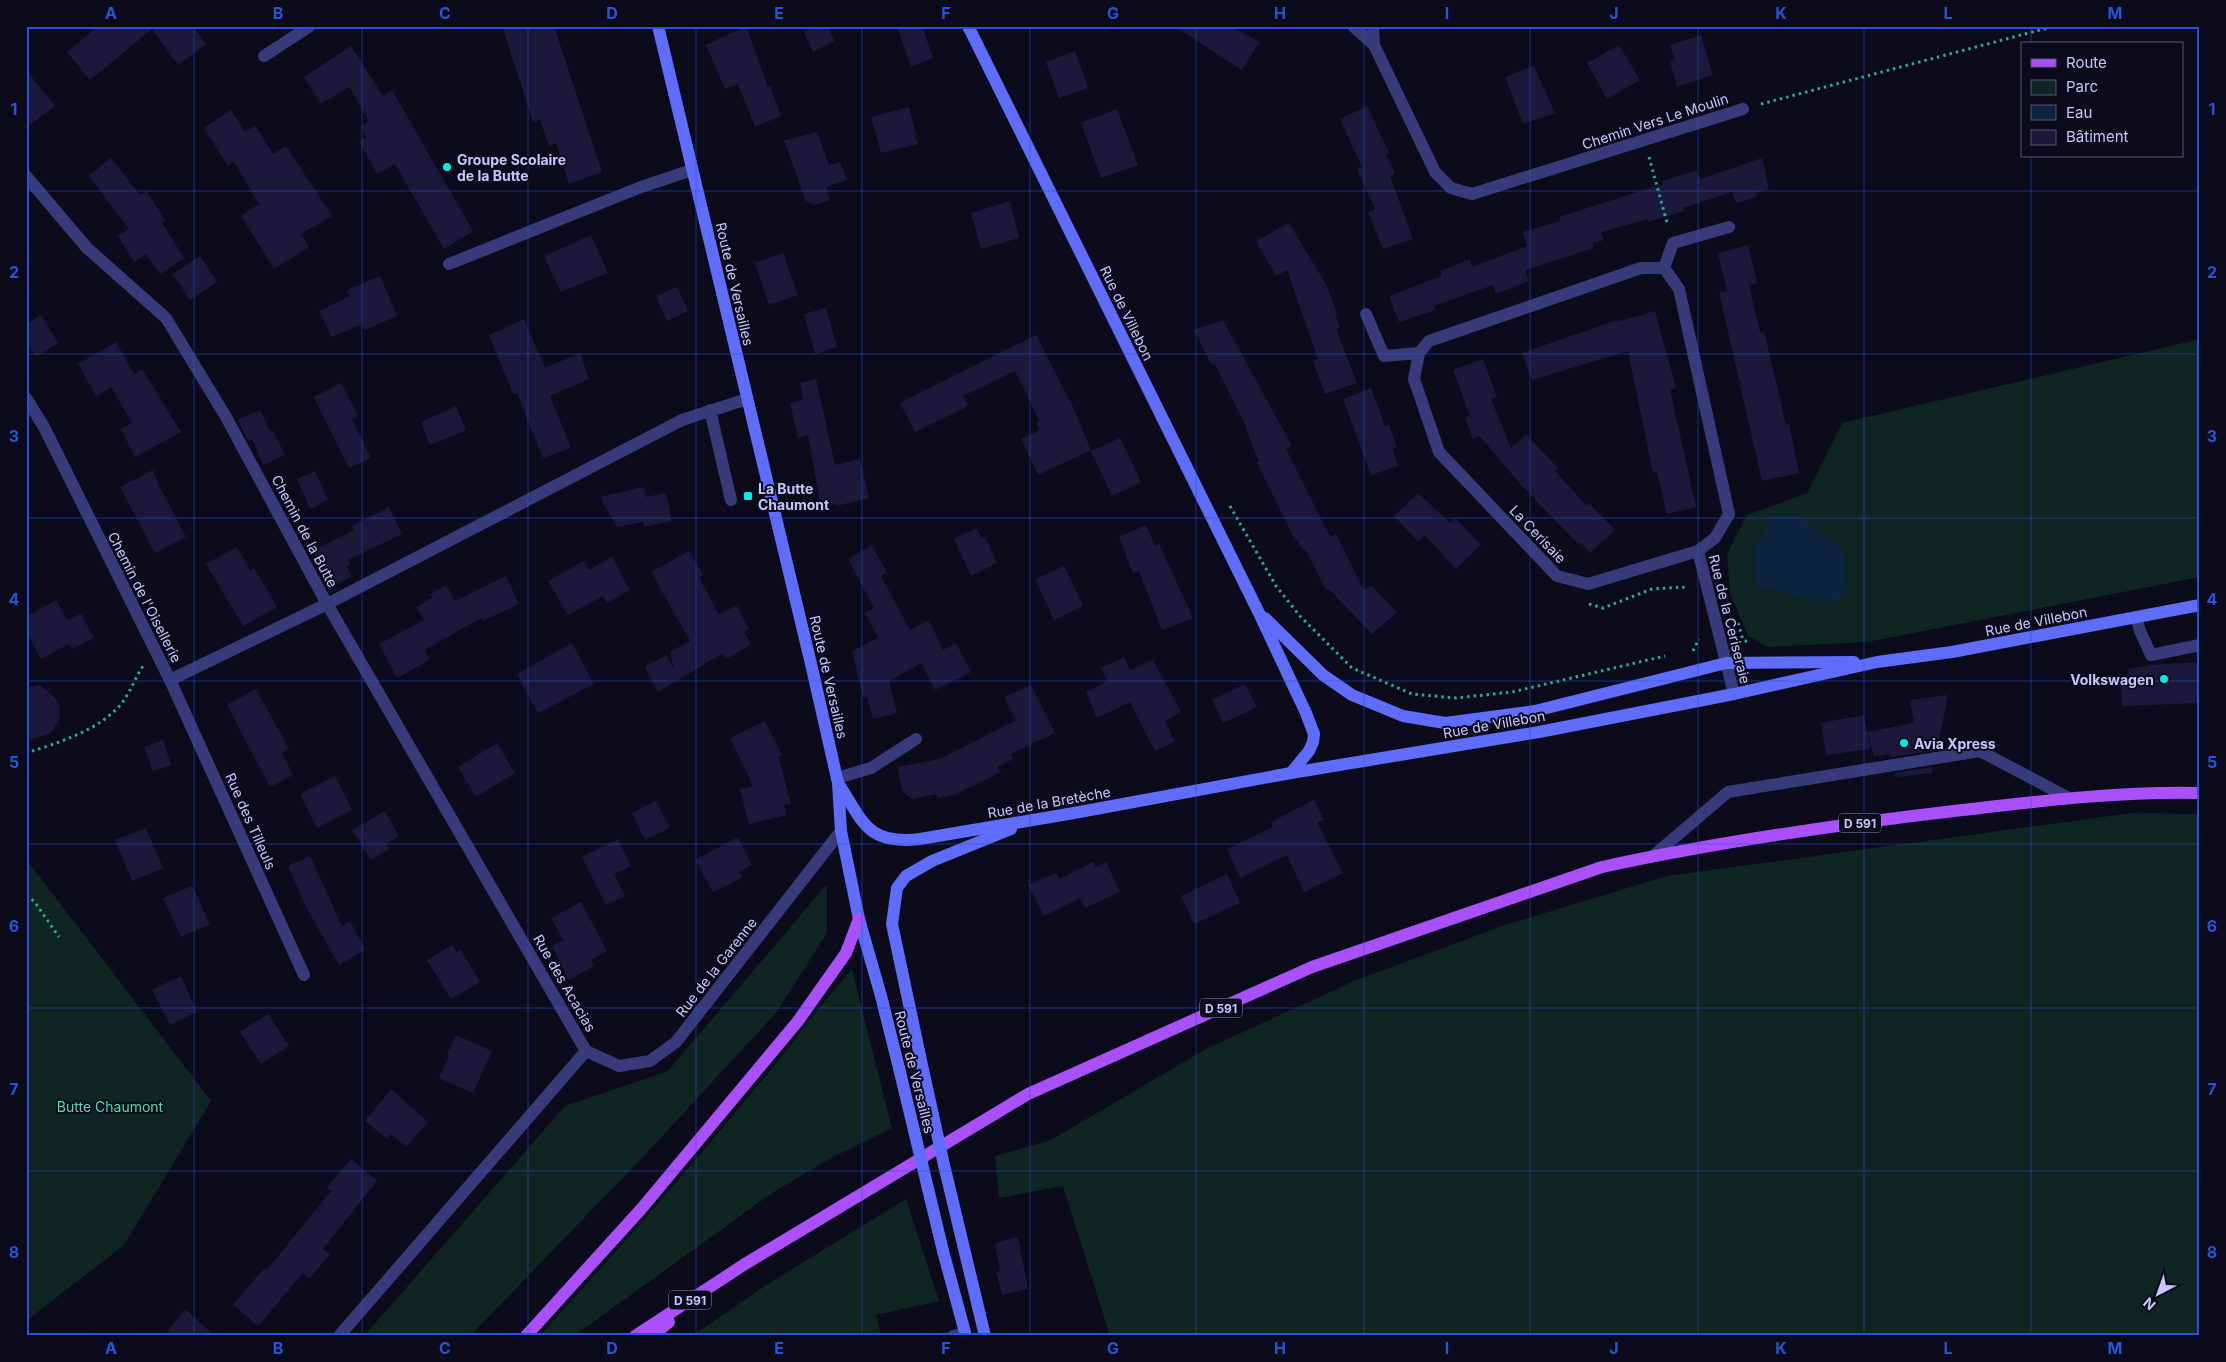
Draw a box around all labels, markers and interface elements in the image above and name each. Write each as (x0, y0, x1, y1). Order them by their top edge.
text: A (105, 3, 117, 23)
text: B (273, 3, 283, 23)
text: C (439, 3, 451, 23)
text: D (606, 3, 618, 23)
text: E (774, 3, 784, 23)
text: F (941, 3, 951, 23)
text: G (1107, 3, 1119, 23)
text: H (1274, 3, 1286, 23)
text: I (1445, 3, 1449, 23)
text: J (1609, 3, 1619, 23)
text: K (1775, 3, 1787, 23)
text: L (1943, 3, 1953, 23)
text: M (2108, 3, 2122, 23)
legend (2021, 42, 2184, 158)
text: Route (2066, 53, 2107, 72)
text: Parc (2066, 77, 2098, 96)
street label: Chemin Vers Le Moulin (1580, 89, 1730, 153)
text: 1 (11, 99, 17, 119)
text: 1 (2209, 99, 2215, 119)
text: Eau (2066, 103, 2092, 122)
text: Bâtiment (2066, 127, 2129, 146)
place label: Groupe Scolaire de la Butte (457, 151, 566, 184)
marker: Groupe Scolaire de la Butte (441, 161, 453, 173)
street label: Route de Versailles (713, 221, 757, 347)
text: 2 (9, 262, 19, 282)
text: 2 (2207, 262, 2217, 282)
street label: Rue de Villebon (1097, 263, 1157, 363)
text: 3 (9, 426, 19, 446)
text: 3 (2207, 426, 2217, 446)
street label: Chemin de la Butte (268, 472, 342, 590)
place label: La Butte Chaumont (758, 480, 829, 513)
marker: La Butte Chaumont (742, 490, 754, 502)
street label: La Cerisaie (1506, 502, 1570, 566)
street label: Chemin de l'Oisellerie (105, 529, 185, 665)
street label: Rue de la Ceriseraie (1706, 553, 1754, 685)
text: 4 (9, 589, 20, 609)
text: 4 (2207, 589, 2218, 609)
street label: Rue de Villebon (1984, 603, 2088, 639)
street label: Route de Versailles (807, 614, 851, 740)
place label: Volkswagen (2070, 671, 2154, 688)
marker: Volkswagen (2158, 673, 2170, 685)
street label: Rue de Villebon (1442, 707, 1546, 741)
place label: Avia Xpress (1914, 735, 1996, 752)
marker: Avia Xpress (1898, 737, 1910, 749)
text: 5 (9, 752, 19, 772)
text: 5 (2207, 752, 2217, 772)
street label: Rue des Tilleuls (222, 770, 280, 872)
street label: Rue de la Bretèche (986, 783, 1112, 821)
road number: D 591 (1839, 814, 1881, 832)
street label: Rue de la Garenne (672, 914, 760, 1020)
text: 6 (9, 916, 19, 936)
text: 6 (2207, 916, 2217, 936)
street label: Rue des Acacias (530, 931, 600, 1035)
road number: D 591 (1200, 998, 1242, 1018)
street label: Route de Versailles (892, 1009, 938, 1135)
text: 7 (9, 1079, 19, 1099)
text: 7 (2207, 1079, 2217, 1099)
park label: Butte Chaumont (57, 1098, 164, 1115)
text: 8 (9, 1242, 19, 1262)
text: 8 (2207, 1242, 2217, 1262)
north arrow (2134, 1270, 2184, 1320)
road number: D 591 (669, 1290, 711, 1310)
text: N (2140, 1294, 2159, 1314)
text: A (105, 1338, 117, 1358)
text: B (273, 1338, 283, 1358)
text: C (439, 1338, 451, 1358)
text: D (606, 1338, 618, 1358)
text: E (774, 1338, 784, 1358)
text: F (941, 1338, 951, 1358)
text: G (1107, 1338, 1119, 1358)
text: H (1274, 1338, 1286, 1358)
text: I (1445, 1338, 1449, 1358)
text: J (1609, 1338, 1619, 1358)
text: K (1775, 1338, 1787, 1358)
text: L (1943, 1338, 1953, 1358)
text: M (2108, 1338, 2122, 1358)

